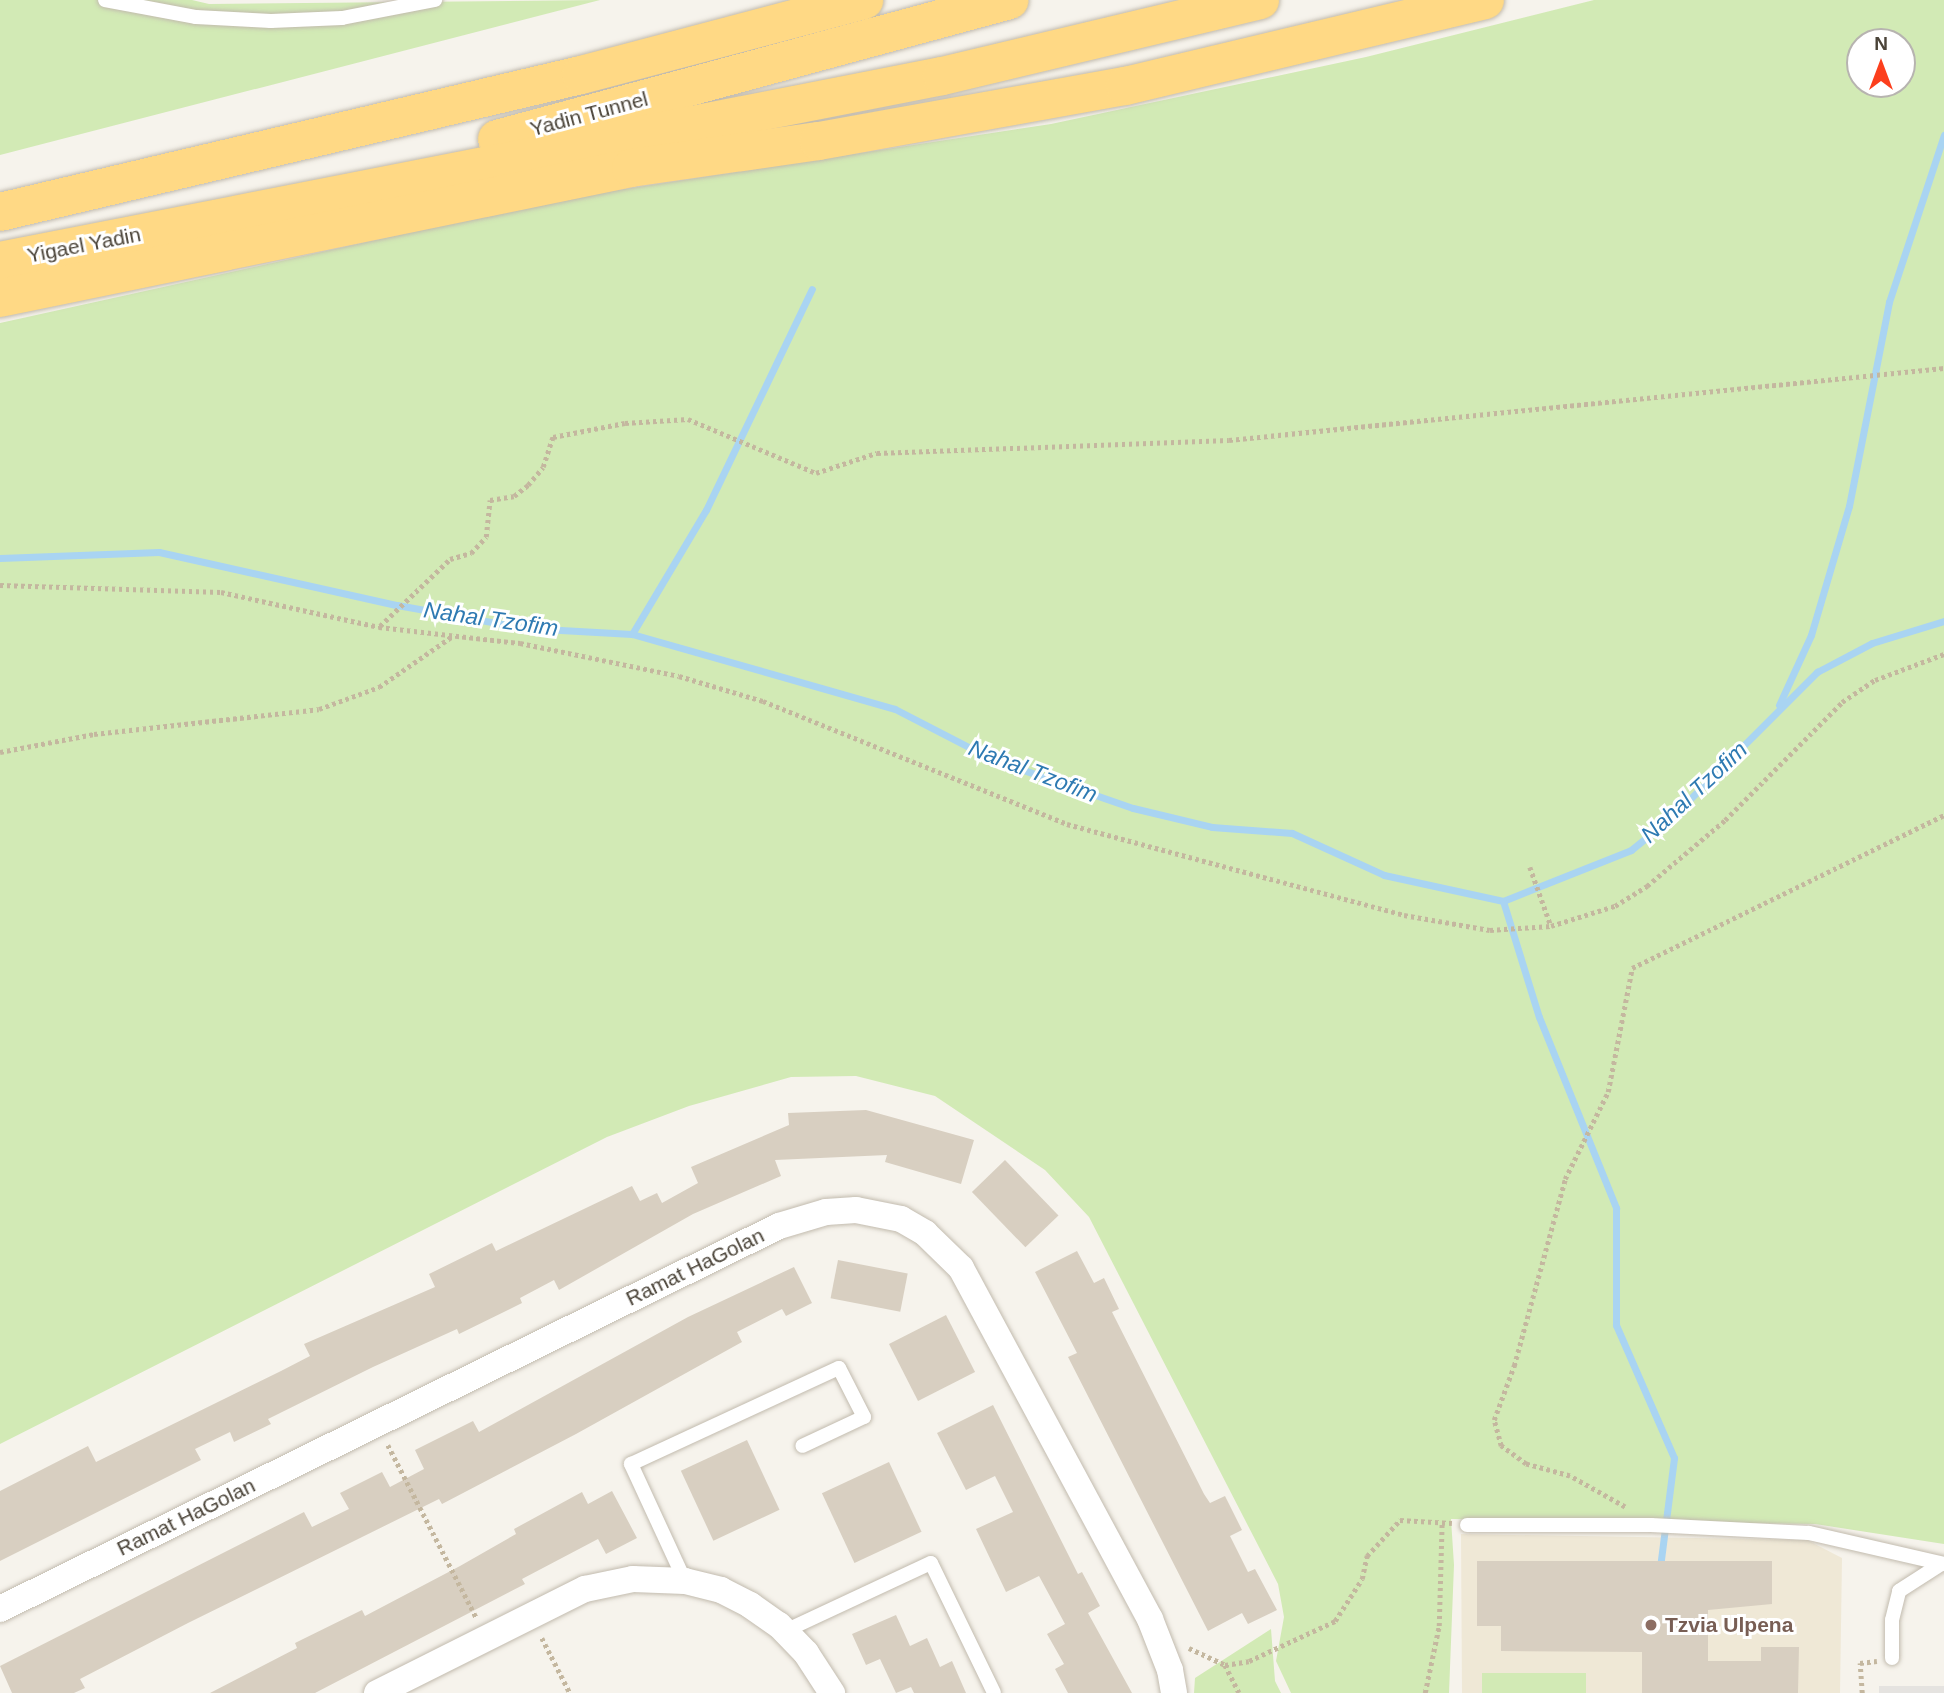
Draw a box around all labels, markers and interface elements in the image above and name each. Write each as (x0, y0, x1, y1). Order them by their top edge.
north arrow (1846, 28, 1916, 98)
text: N (1874, 33, 1888, 54)
street label: Yadin Tunnel (527, 86, 651, 142)
street label: Yigael Yadin (25, 222, 143, 268)
water label: Nahal Tzofim (422, 596, 560, 642)
water label: Nahal Tzofim (965, 734, 1101, 808)
water label: Nahal Tzofim (1635, 736, 1753, 848)
street label: Ramat HaGolan (622, 1223, 768, 1311)
street label: Ramat HaGolan (113, 1473, 259, 1561)
place label: Tzvia Ulpena (1665, 1612, 1793, 1638)
marker: Tzvia Ulpena (1643, 1617, 1659, 1633)

